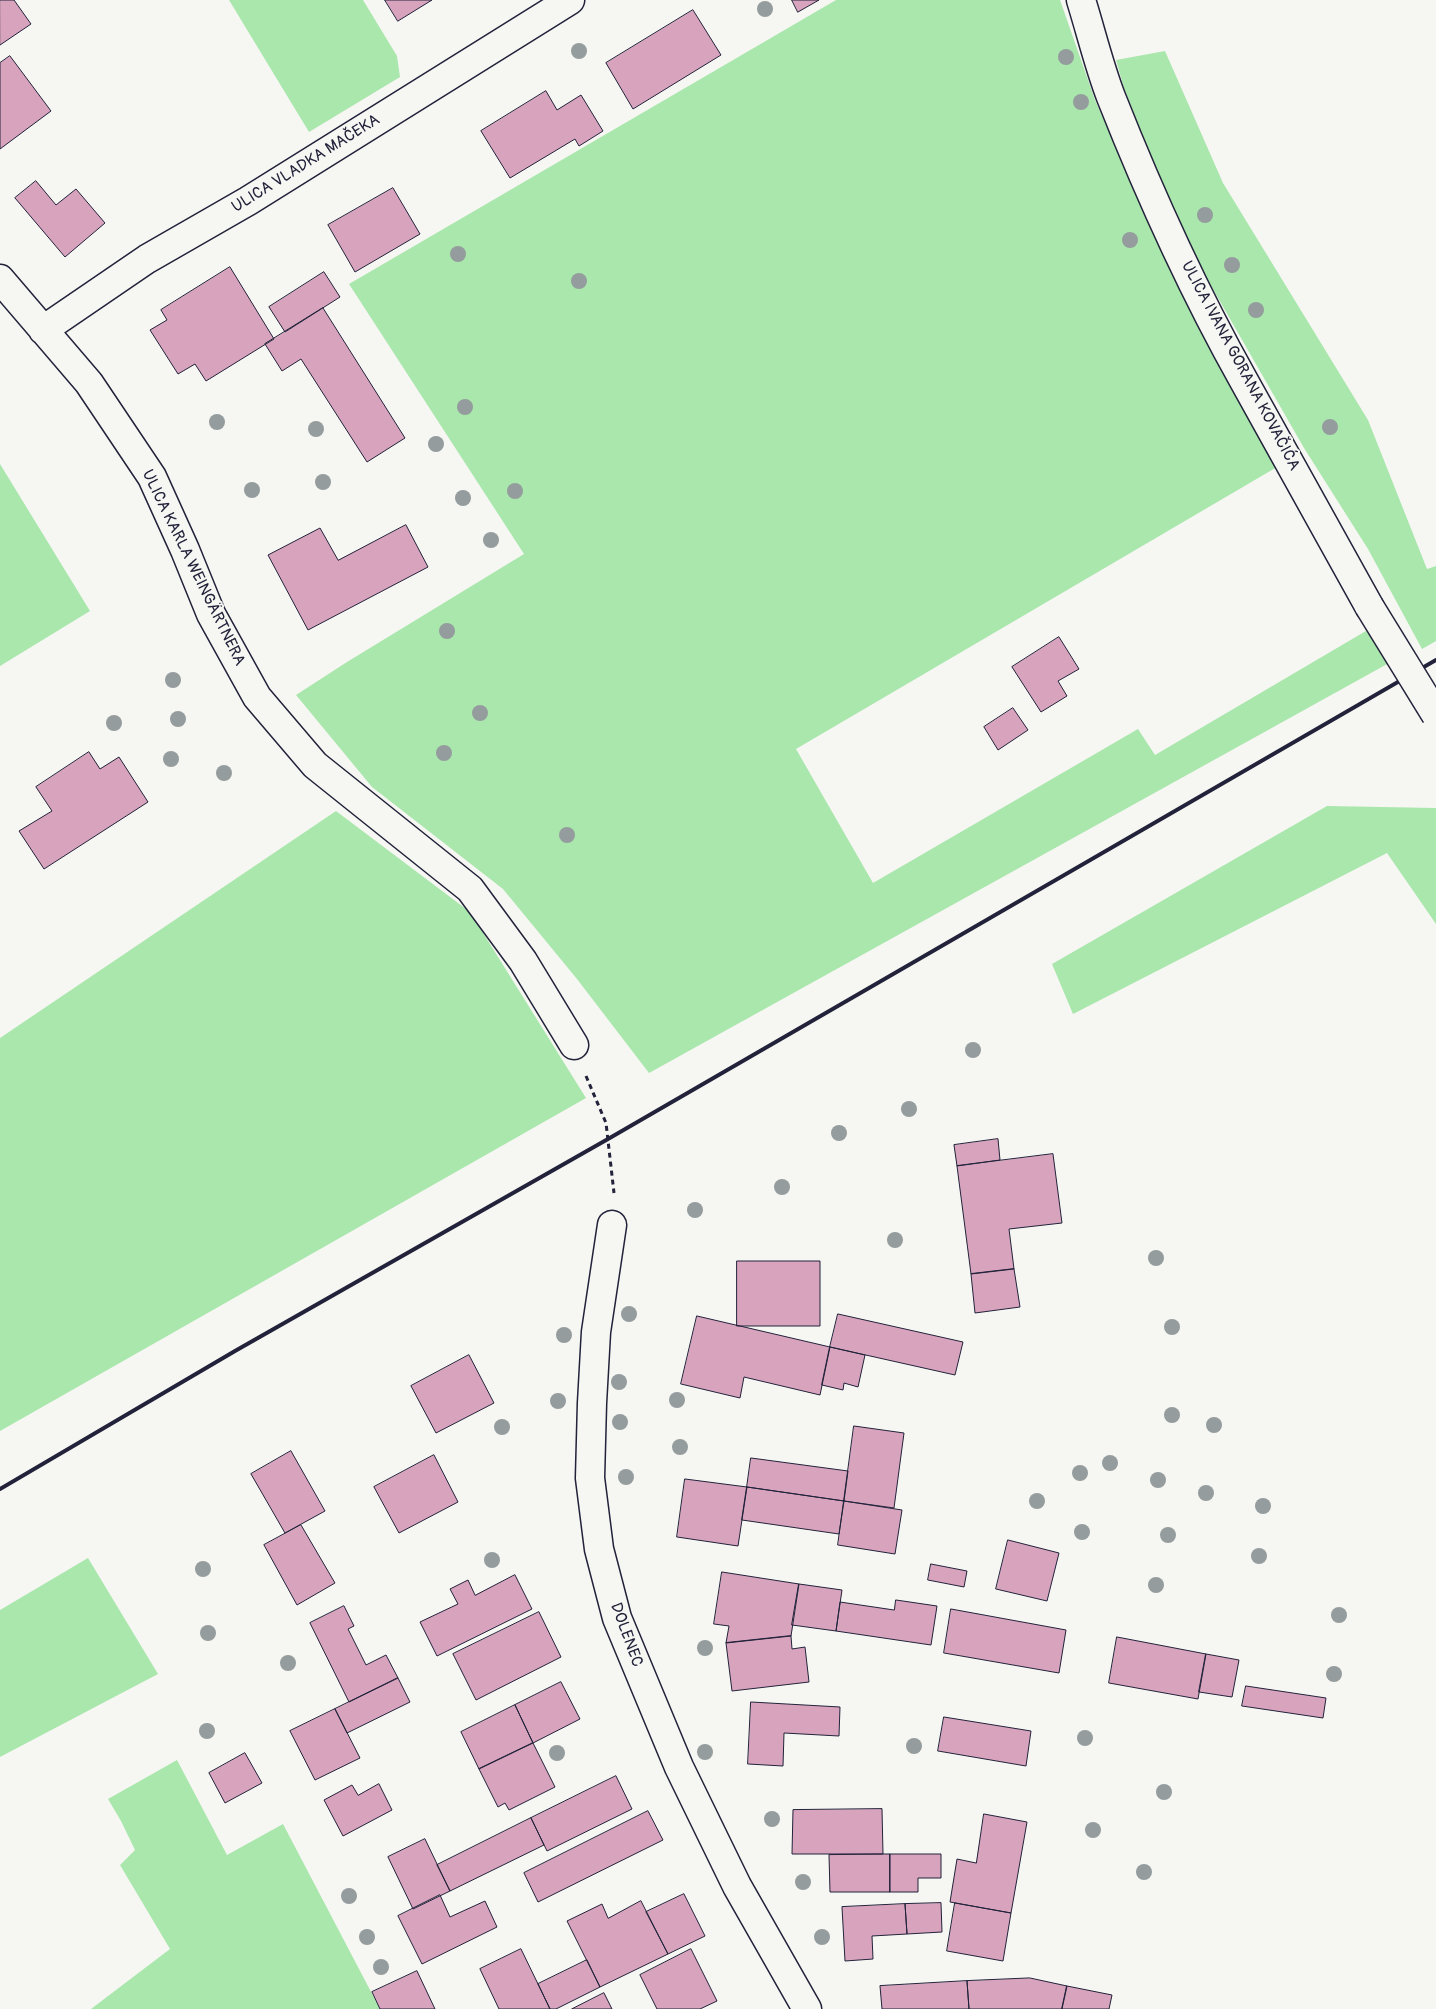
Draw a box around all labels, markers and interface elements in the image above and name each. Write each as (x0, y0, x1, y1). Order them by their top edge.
street label: ULICA VLADKA MAČEKA (229, 111, 383, 217)
street label: ULICA IVANA GORANA KOVAČIĆA (1177, 258, 1303, 474)
street label: ULICA KARLA WEINGÄRTNERA (137, 467, 249, 669)
street label: DOLENEC (606, 1600, 646, 1670)

